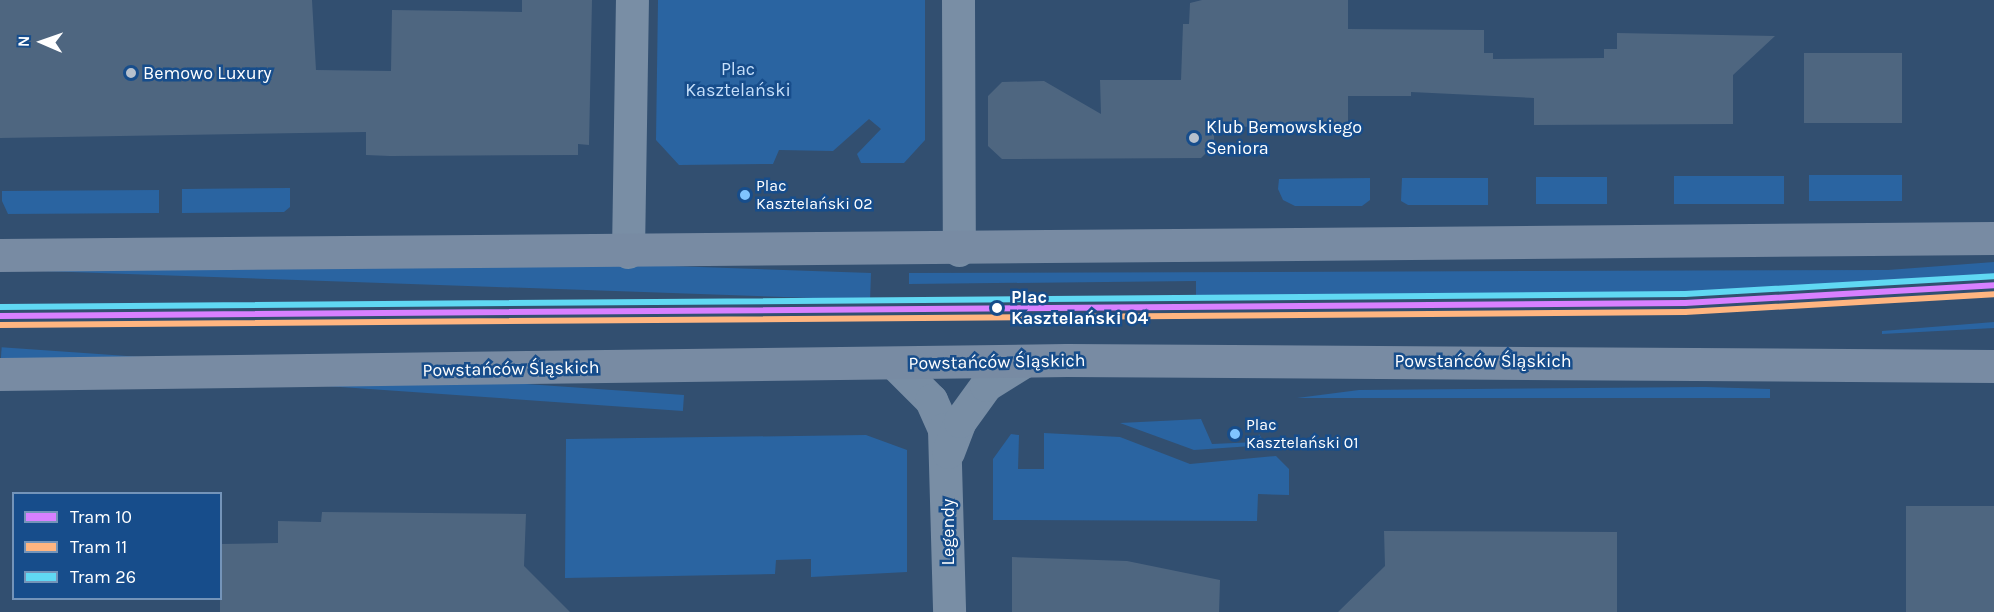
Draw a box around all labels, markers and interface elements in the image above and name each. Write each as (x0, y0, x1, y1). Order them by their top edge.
north arrow (12, 12, 72, 72)
text: N (14, 35, 33, 47)
park label: Plac Kasztelański (685, 59, 791, 101)
place label: Bemowo Luxury (143, 62, 272, 84)
marker: Bemowo Luxury (124, 66, 138, 80)
place label: Klub Bemowskiego Seniora (1206, 117, 1362, 160)
marker: Klub Bemowskiego Seniora (1187, 131, 1201, 145)
place label: Plac Kasztelański 02 (756, 176, 872, 214)
marker: Plac Kasztelański 02 (739, 189, 751, 201)
place label: Plac Kasztelański 04 (1011, 287, 1148, 330)
marker: Plac Kasztelański 04 (988, 299, 1006, 317)
street label: Powstańców Śląskich (908, 350, 1086, 374)
street label: Powstańców Śląskich (1394, 350, 1572, 372)
street label: Powstańców Śląskich (422, 357, 600, 381)
place label: Plac Kasztelański 01 (1246, 415, 1358, 453)
marker: Plac Kasztelański 01 (1229, 428, 1241, 440)
legend (12, 492, 222, 600)
street label: Legendy (937, 499, 959, 565)
text: Tram 10 (70, 506, 132, 528)
text: Tram 11 (70, 536, 127, 558)
text: Tram 26 (70, 566, 136, 588)

